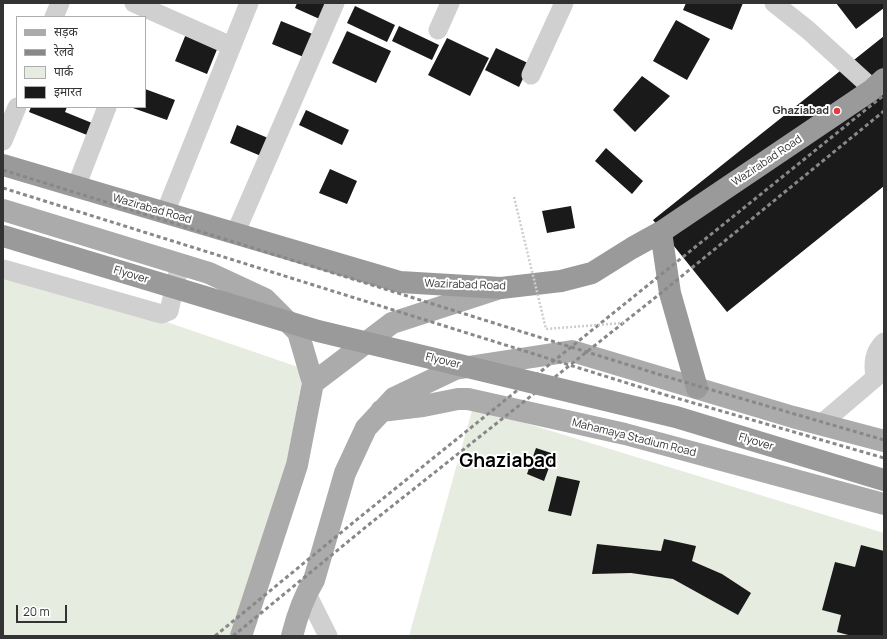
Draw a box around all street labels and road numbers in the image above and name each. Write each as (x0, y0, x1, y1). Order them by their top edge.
street label: Wazirabad Road (729, 133, 805, 189)
street label: Wazirabad Road (111, 191, 193, 227)
street label: Flyover (112, 263, 150, 287)
street label: Wazirabad Road (424, 277, 506, 293)
street label: Flyover (424, 350, 462, 372)
street label: Mahamaya Stadium Road (571, 416, 697, 460)
street label: Flyover (737, 430, 775, 454)

